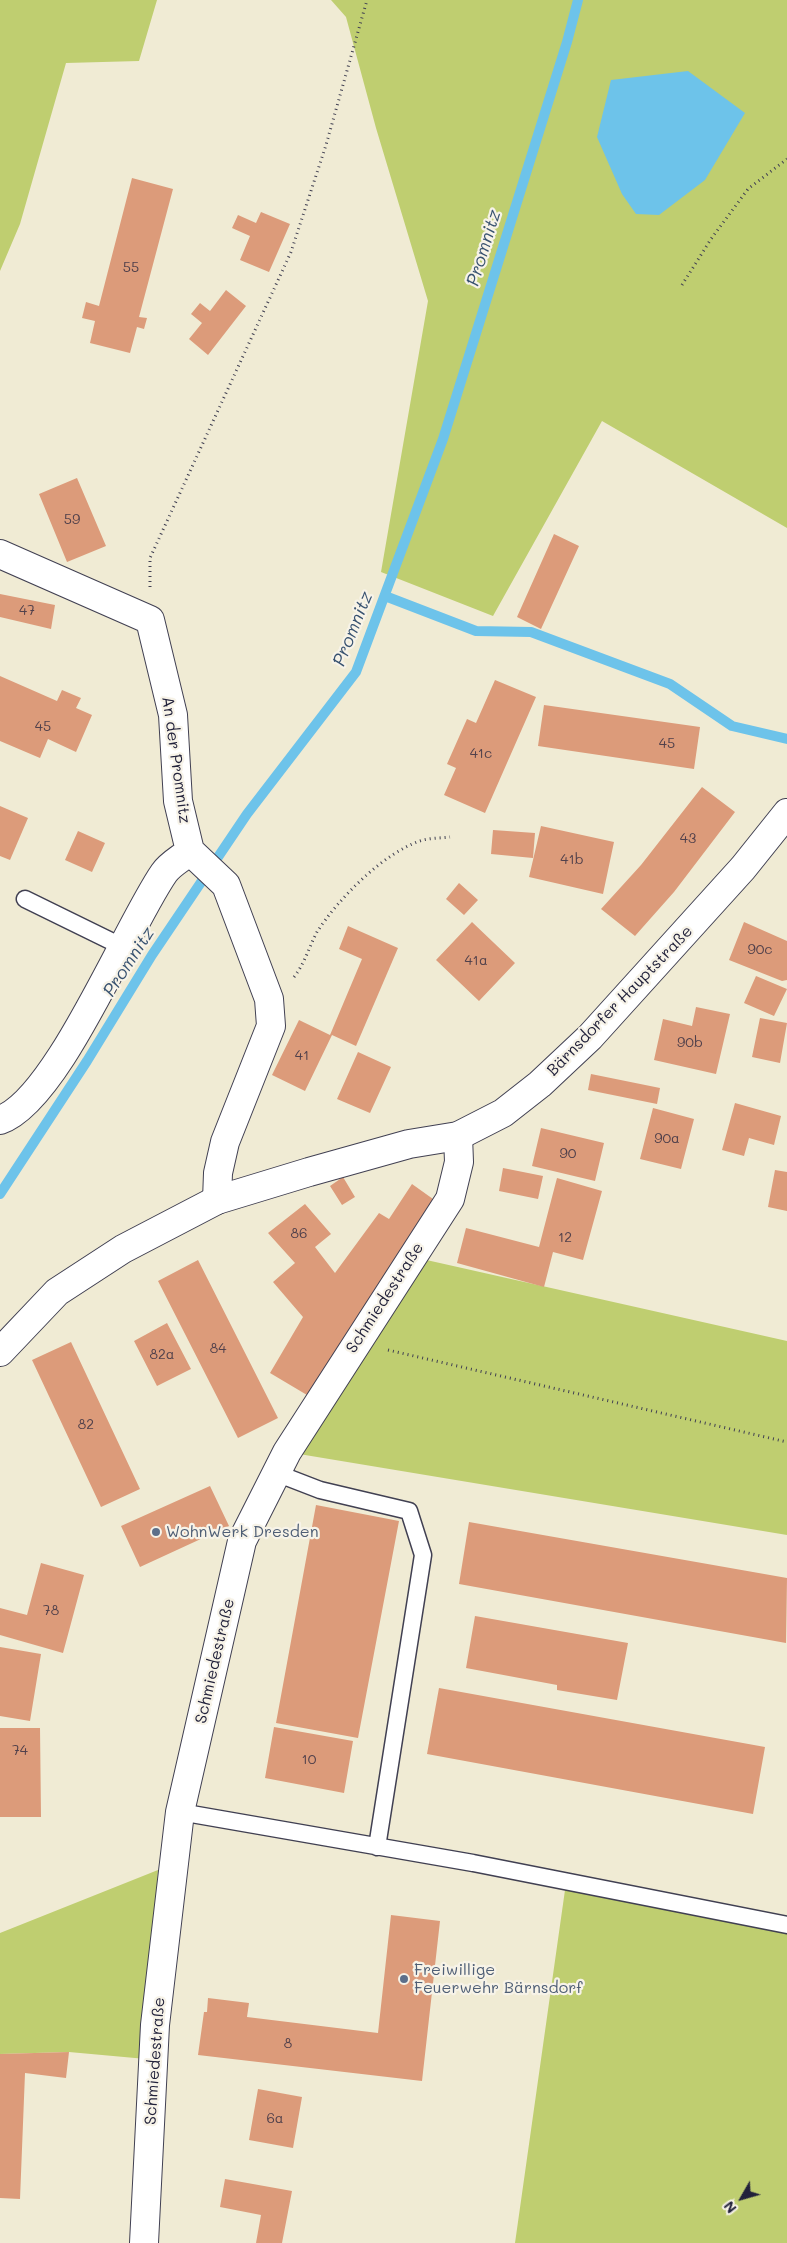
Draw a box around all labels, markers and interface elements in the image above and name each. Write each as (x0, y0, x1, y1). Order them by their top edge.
water label: Promnitz (462, 207, 506, 289)
house number: 55 (123, 260, 139, 276)
house number: 59 (64, 512, 80, 528)
water label: Promnitz (328, 589, 378, 669)
house number: 47 (19, 603, 35, 619)
street label: An der Promnitz (158, 695, 194, 825)
house number: 45 (35, 719, 51, 735)
house number: 45 (659, 736, 675, 752)
house number: 41c (470, 746, 492, 762)
house number: 43 (680, 831, 696, 847)
house number: 41b (560, 852, 584, 868)
street label: Bärnsdorfer Hauptstraße (543, 922, 697, 1080)
water label: Promnitz (99, 923, 159, 1001)
house number: 90c (747, 942, 773, 958)
house number: 41a (464, 953, 488, 969)
house number: 90b (677, 1035, 703, 1051)
house number: 41 (295, 1048, 309, 1064)
house number: 90a (654, 1131, 680, 1147)
house number: 90 (560, 1146, 576, 1162)
house number: 86 (291, 1226, 307, 1242)
house number: 12 (558, 1230, 572, 1246)
street label: Schmiedestraße (342, 1239, 428, 1357)
house number: 84 (210, 1341, 226, 1357)
house number: 82a (150, 1347, 174, 1363)
house number: 82 (78, 1417, 94, 1433)
place label: WohnWerk Dresden (166, 1522, 319, 1542)
marker: WohnWerk Dresden (150, 1526, 162, 1538)
street label: Schmiedestraße (191, 1597, 239, 1725)
house number: 78 (43, 1603, 59, 1619)
house number: 74 (12, 1743, 28, 1759)
house number: 10 (302, 1752, 316, 1768)
place label: Freiwillige Feuerwehr Bärnsdorf (414, 1960, 582, 1998)
marker: Freiwillige Feuerwehr Bärnsdorf (398, 1973, 410, 1985)
street label: Schmiedestraße (141, 1997, 169, 2125)
house number: 8 (284, 2036, 292, 2052)
house number: 6a (266, 2111, 284, 2127)
north arrow (717, 2173, 767, 2223)
text: N (719, 2198, 741, 2218)

